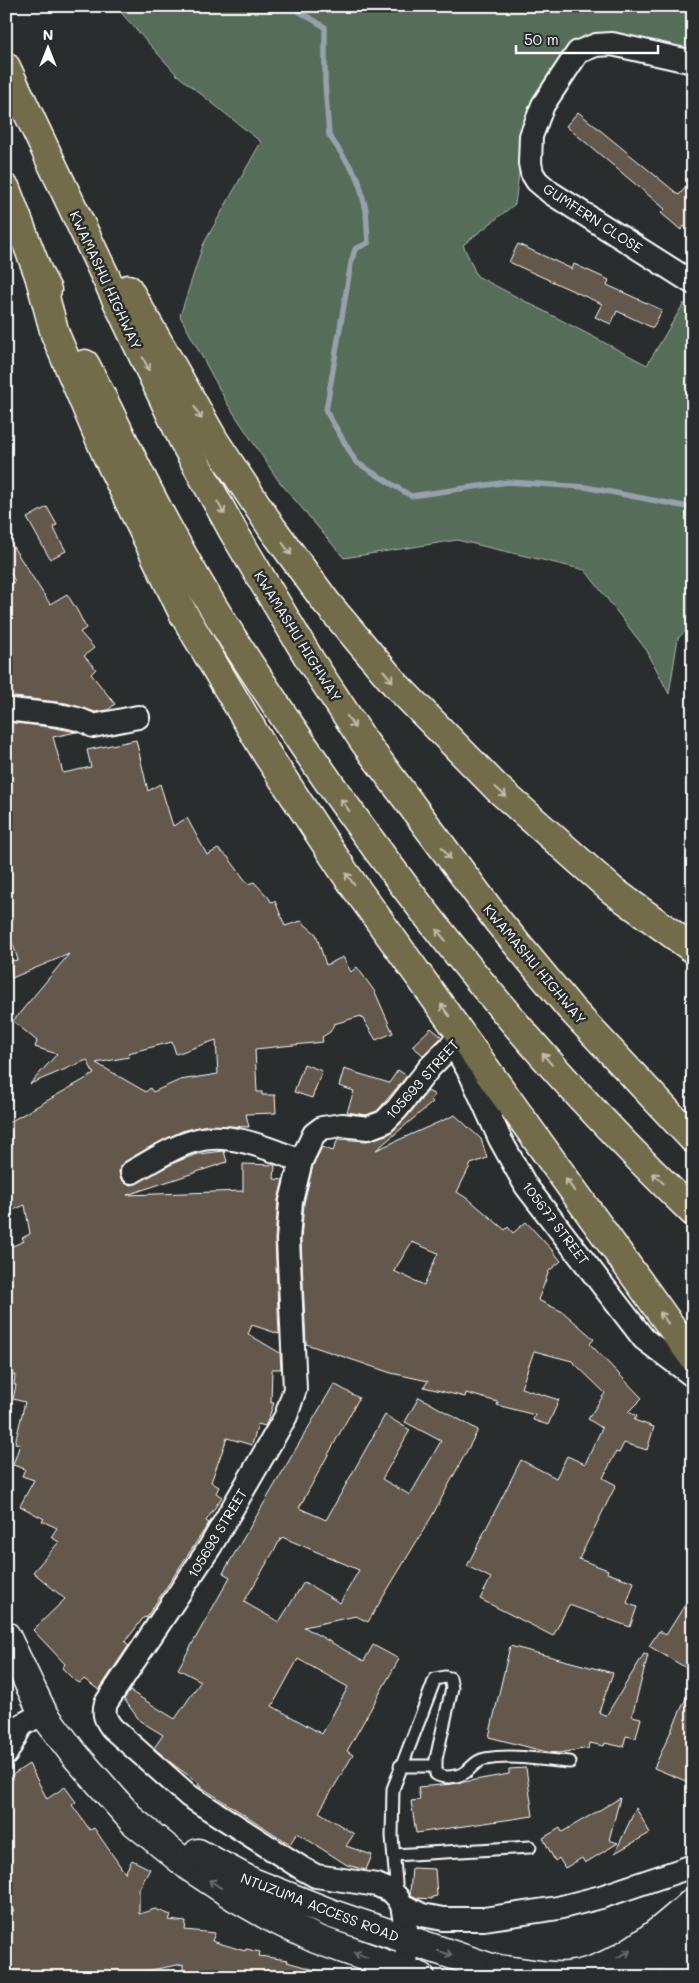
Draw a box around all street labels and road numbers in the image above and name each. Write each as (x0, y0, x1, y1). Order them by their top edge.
street label: GUMFERN CLOSE (540, 179, 646, 257)
street label: KWAMASHU HIGHWAY (66, 208, 146, 352)
street label: KWAMASHU HIGHWAY (250, 567, 346, 705)
street label: KWAMASHU HIGHWAY (479, 900, 591, 1028)
street label: 105693 STREET (381, 1035, 463, 1123)
street label: 105677 STREET (518, 1177, 594, 1269)
street label: 105693 STREET (183, 1485, 251, 1581)
street label: NTUZUMA ACCESS ROAD (238, 1868, 402, 1946)

